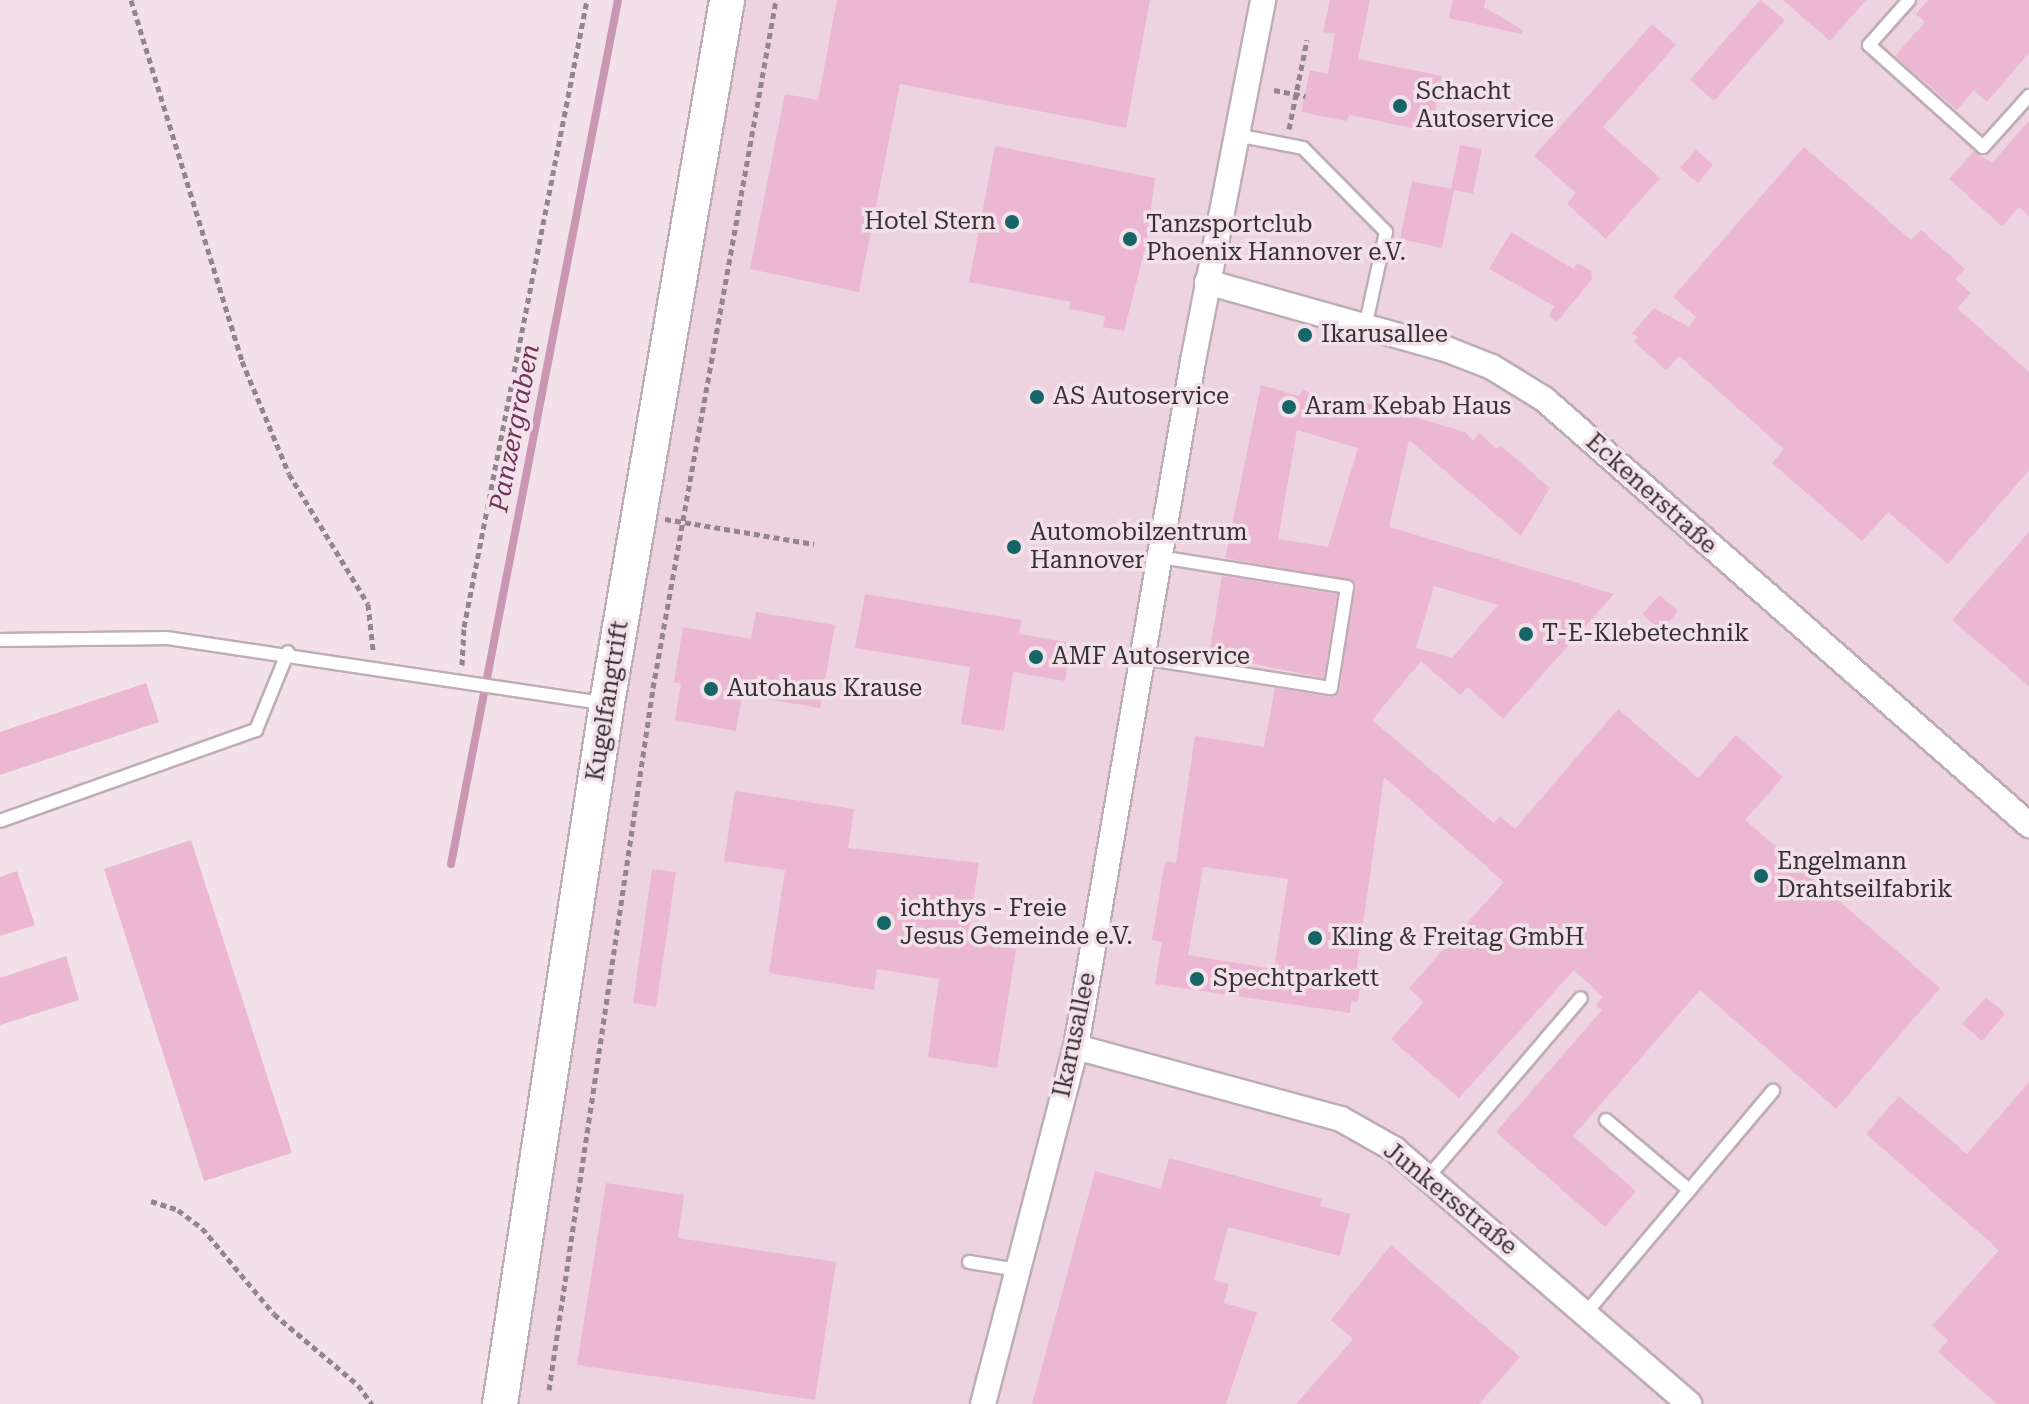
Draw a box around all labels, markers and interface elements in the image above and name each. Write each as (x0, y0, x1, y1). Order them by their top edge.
place label: Schacht Autoservice (1416, 78, 1554, 134)
marker: Schacht Autoservice (1391, 97, 1409, 115)
place label: Hotel Stern (864, 208, 996, 236)
place label: Tanzsportclub Phoenix Hannover e.V. (1146, 211, 1406, 267)
marker: Hotel Stern (1003, 213, 1021, 231)
marker: Tanzsportclub Phoenix Hannover e.V. (1121, 230, 1139, 248)
place label: Ikarusallee (1321, 321, 1448, 349)
marker: Ikarusallee (1296, 326, 1314, 344)
water label: Panzergraben (483, 341, 547, 515)
place label: AS Autoservice (1053, 383, 1229, 411)
marker: AS Autoservice (1028, 388, 1046, 406)
place label: Aram Kebab Haus (1305, 393, 1511, 421)
marker: Aram Kebab Haus (1280, 398, 1298, 416)
street label: Eckenerstraße (1580, 428, 1722, 560)
place label: Automobilzentrum Hannover (1030, 519, 1248, 575)
marker: Automobilzentrum Hannover (1005, 538, 1023, 556)
street label: Kugelfangtrift (581, 619, 635, 783)
place label: T-E-Klebetechnik (1542, 620, 1749, 648)
marker: T-E-Klebetechnik (1517, 625, 1535, 643)
place label: AMF Autoservice (1052, 643, 1250, 671)
marker: AMF Autoservice (1027, 648, 1045, 666)
place label: Autohaus Krause (727, 675, 922, 703)
marker: Autohaus Krause (702, 680, 720, 698)
place label: Engelmann Drahtseilfabrik (1777, 848, 1952, 904)
marker: Engelmann Drahtseilfabrik (1752, 867, 1770, 885)
place label: ichthys - Freie Jesus Gemeinde e.V. (900, 895, 1133, 951)
marker: ichthys - Freie Jesus Gemeinde e.V. (875, 914, 893, 932)
place label: Kling & Freitag GmbH (1331, 924, 1585, 952)
marker: Kling & Freitag GmbH (1306, 929, 1324, 947)
place label: Spechtparkett (1213, 965, 1379, 993)
street label: Ikarusallee (1048, 970, 1102, 1100)
marker: Spechtparkett (1188, 970, 1206, 988)
street label: Junkersstraße (1378, 1136, 1522, 1262)

